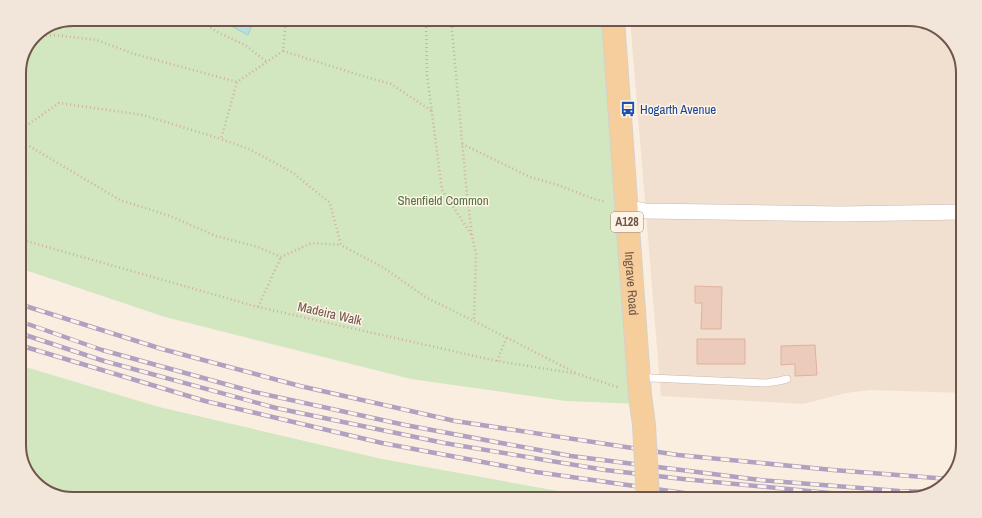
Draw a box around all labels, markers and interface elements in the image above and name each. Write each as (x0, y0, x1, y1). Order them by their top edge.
bus stop icon: Hogarth Avenue (619, 100, 637, 118)
place label: Hogarth Avenue (640, 101, 716, 118)
park label: Shenfield Common (397, 192, 489, 209)
road number: A128 (611, 212, 643, 232)
street label: Ingrave Road (621, 251, 642, 316)
street label: Madeira Walk (296, 298, 364, 329)

